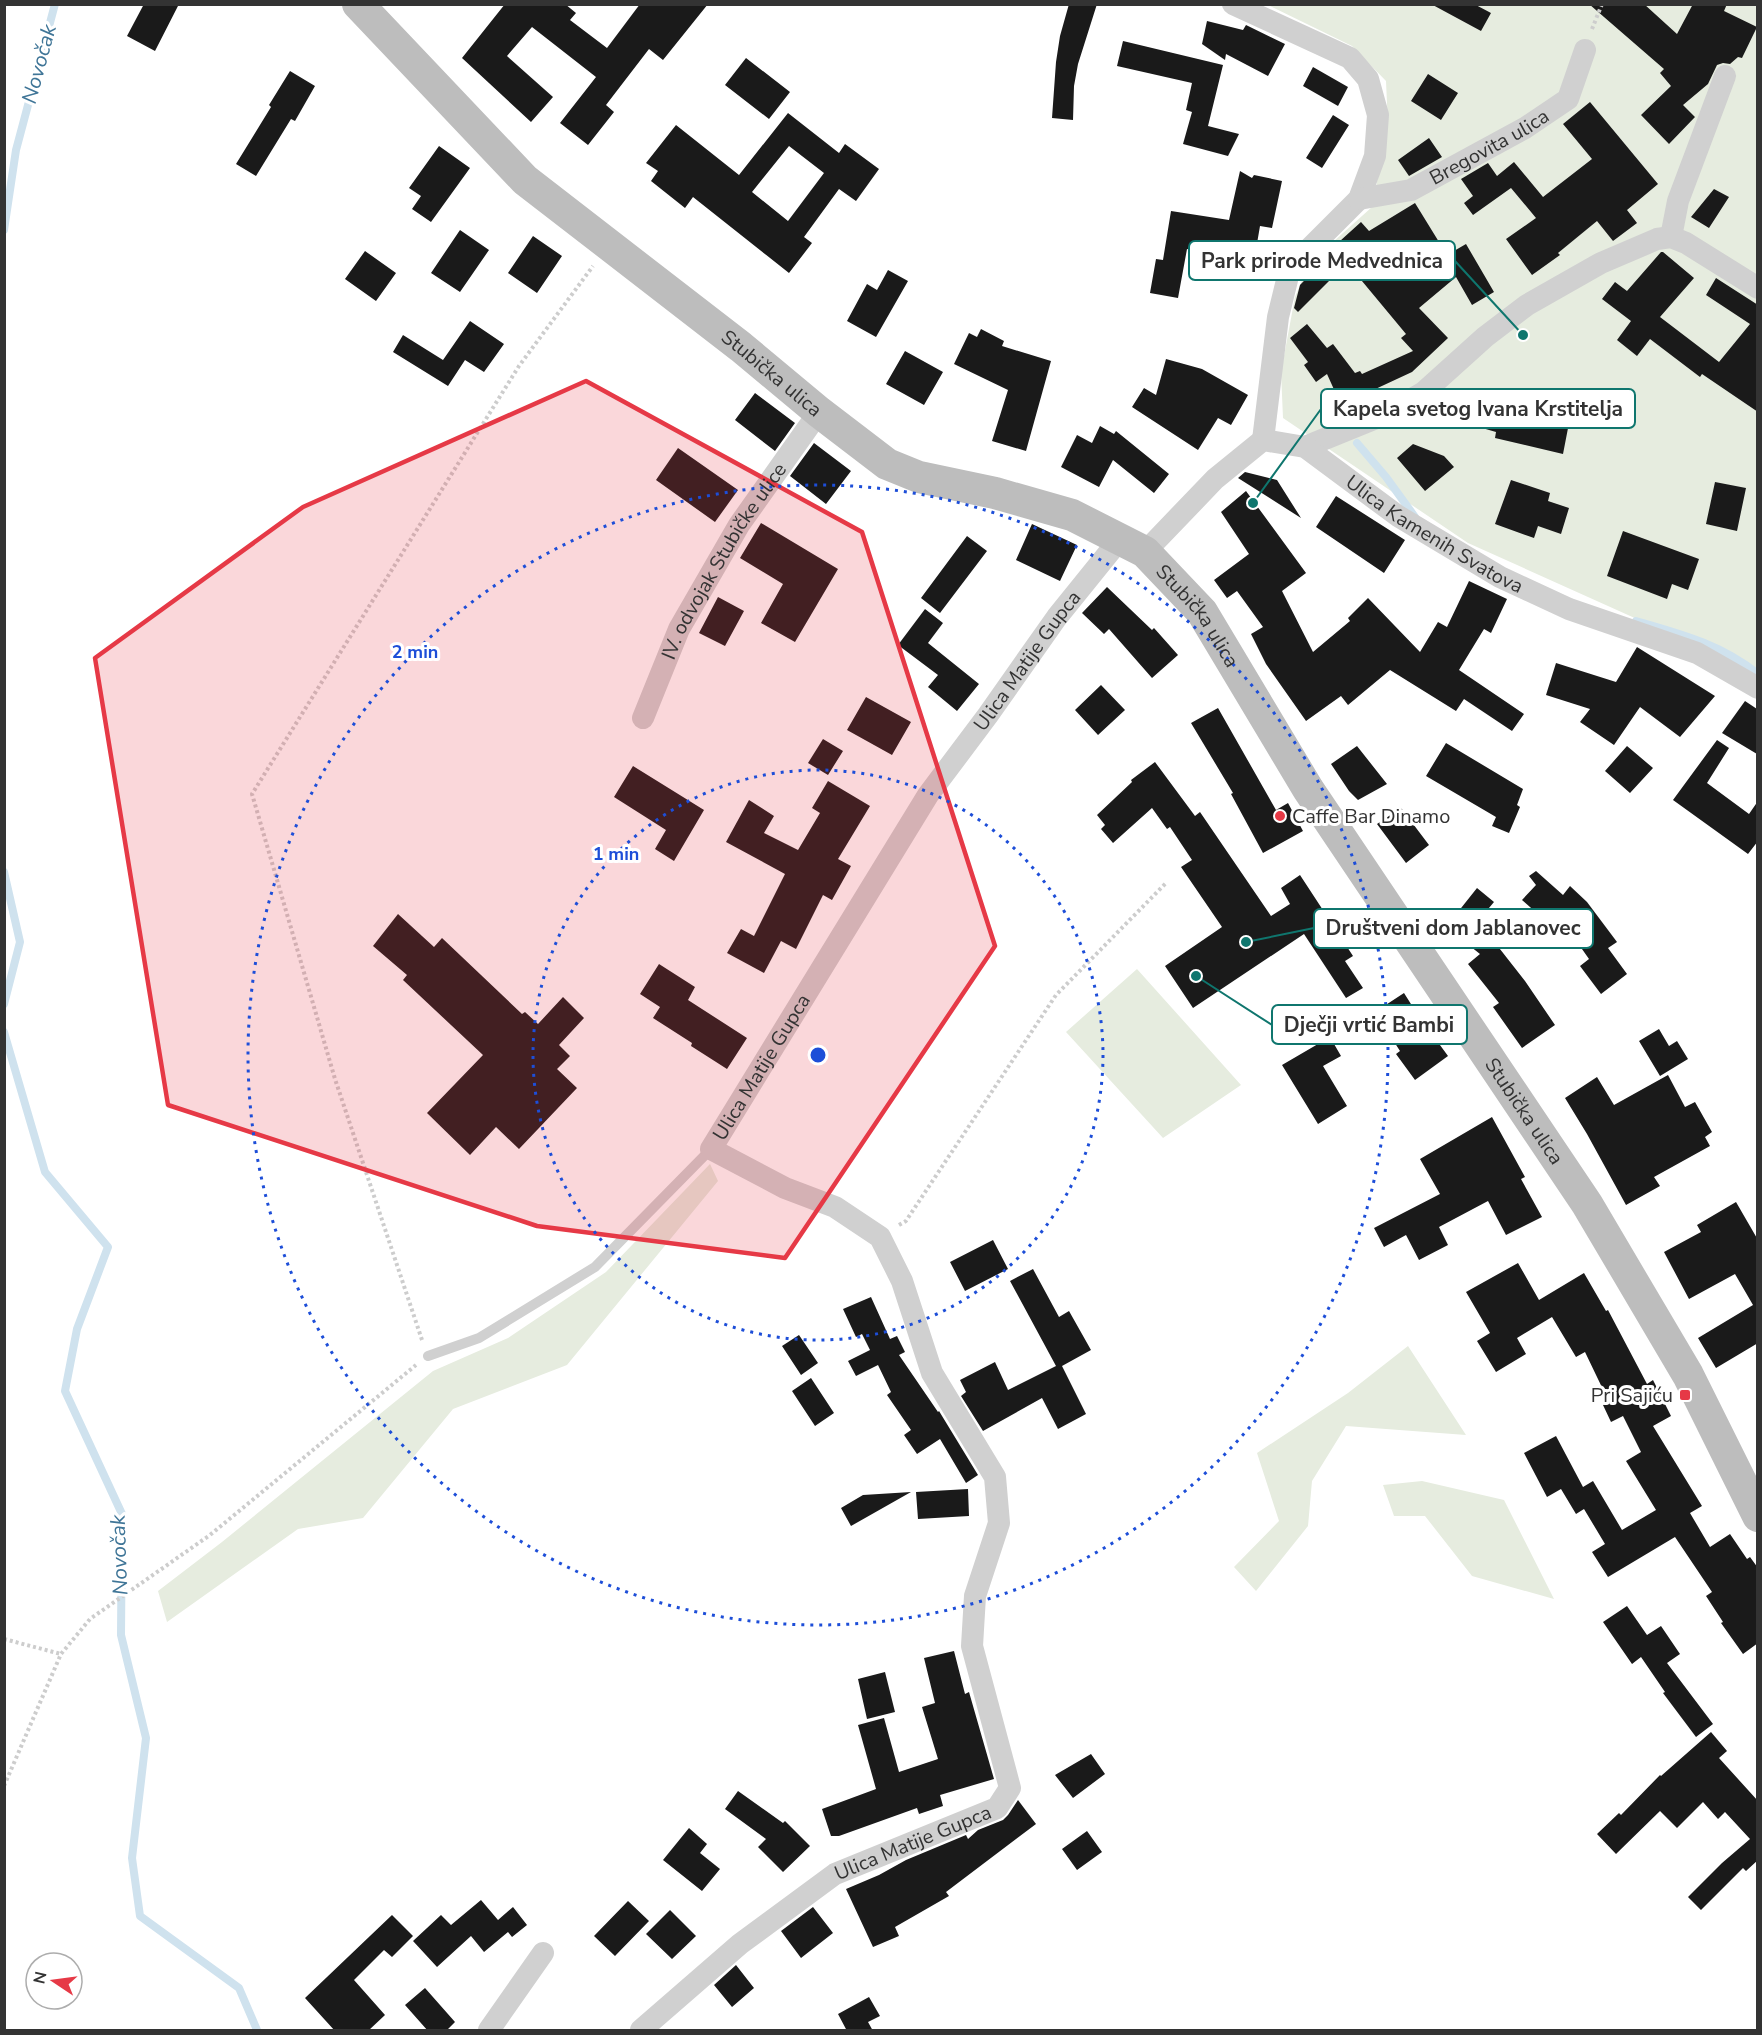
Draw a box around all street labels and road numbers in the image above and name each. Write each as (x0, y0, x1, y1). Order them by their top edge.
street label: Bregovita ulica (1425, 103, 1554, 191)
street label: Stubička ulica (716, 324, 828, 423)
street label: IV. odvojak Stubičke ulice (655, 457, 793, 664)
street label: Ulica Kamenih Svatova (1340, 469, 1527, 600)
street label: Stubička ulica (1150, 559, 1245, 672)
street label: Ulica Matije Gupca (968, 585, 1087, 737)
street label: Ulica Matije Gupca (707, 989, 817, 1146)
street label: Stubička ulica (1478, 1053, 1570, 1170)
street label: Ulica Matije Gupca (830, 1799, 995, 1887)

